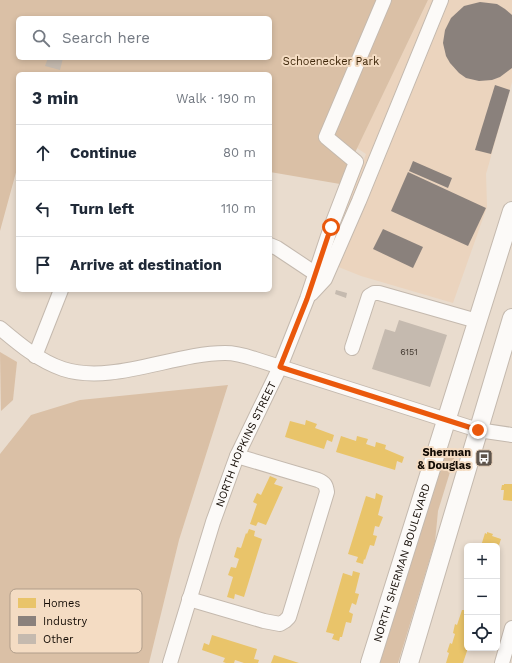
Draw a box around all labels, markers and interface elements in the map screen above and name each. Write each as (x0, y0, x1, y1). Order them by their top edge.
search box (16, 16, 272, 60)
icon: search (30, 27, 52, 49)
text: Search here (62, 29, 150, 47)
park label: Schoenecker Park (283, 55, 379, 68)
text: 3 min (32, 88, 78, 108)
text: Walk · 190 m (176, 91, 256, 106)
icon: ahead (32, 142, 54, 164)
text: Continue (70, 144, 137, 162)
text: 80 m (223, 145, 256, 160)
icon: left (32, 198, 54, 220)
text: Turn left (70, 200, 134, 218)
text: 110 m (221, 201, 256, 216)
route start (322, 218, 340, 236)
icon: arrive (32, 254, 54, 276)
text: Arrive at destination (70, 256, 222, 274)
house number: 6151 (400, 347, 418, 357)
street label: NORTH HOPKINS STREET (213, 379, 279, 509)
route end (469, 421, 487, 439)
place label: Sherman & Douglas (417, 446, 471, 472)
bus stop icon: Sherman & Douglas (474, 448, 494, 468)
street label: NORTH SHERMAN BOULEVARD (370, 482, 433, 644)
map controls (464, 543, 500, 651)
button: + (464, 543, 500, 579)
button: − (464, 579, 500, 615)
legend (10, 589, 142, 653)
text: Homes (43, 597, 80, 610)
text: Industry (43, 615, 88, 628)
button: locate (464, 615, 500, 651)
text: Other (43, 633, 74, 646)

